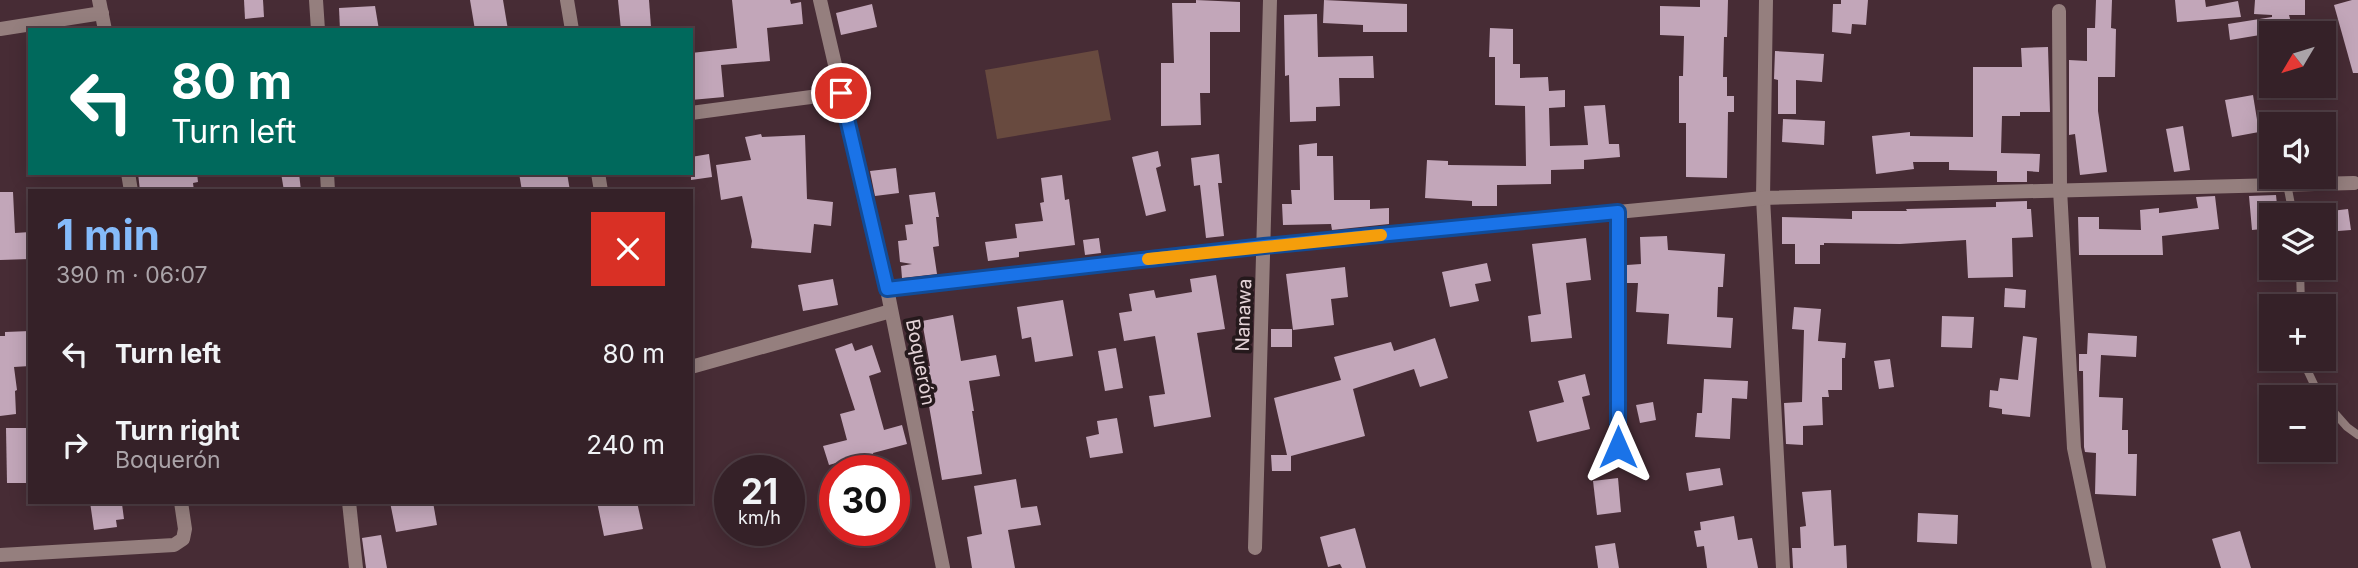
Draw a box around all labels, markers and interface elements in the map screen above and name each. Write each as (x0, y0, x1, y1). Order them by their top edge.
north arrow (2259, 21, 2336, 98)
map controls (2259, 21, 2336, 462)
text: 80 m (171, 52, 292, 111)
icon: left (56, 56, 147, 147)
pin (811, 63, 871, 123)
icon: arrive (822, 74, 860, 112)
text: Turn left (171, 112, 296, 151)
button: sound (2259, 112, 2336, 189)
button: layers (2259, 203, 2336, 280)
text: 1 min (56, 209, 160, 260)
button: close (591, 212, 665, 286)
text: 390 m · 06:07 (56, 261, 208, 289)
street label: Nanawa (1231, 278, 1256, 352)
button: + (2259, 294, 2336, 371)
street label: Boquerón (901, 317, 940, 407)
icon: left (56, 335, 94, 373)
text: Turn left (115, 338, 221, 369)
text: 80 m (602, 338, 665, 369)
button: − (2259, 385, 2336, 462)
position arrow (1581, 410, 1655, 484)
text: Turn right (115, 415, 240, 446)
icon: right (56, 426, 94, 464)
text: 240 m (586, 429, 665, 460)
text: Boquerón (115, 446, 221, 474)
speed limit sign: 30 (819, 455, 910, 546)
text: 21 (741, 470, 778, 512)
text: km/h (738, 507, 781, 528)

